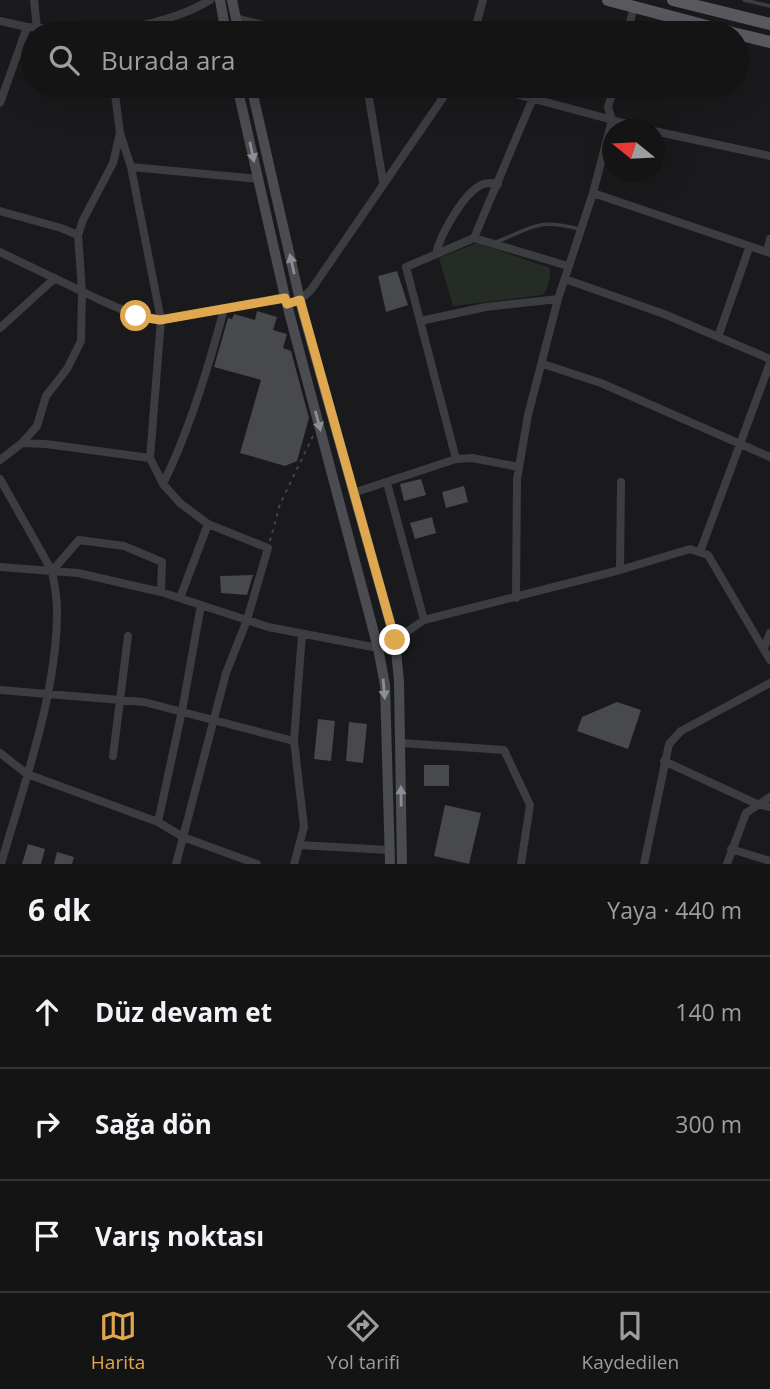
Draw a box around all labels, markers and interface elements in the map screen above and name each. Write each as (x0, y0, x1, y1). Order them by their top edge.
search box (21, 21, 749, 98)
icon: search (45, 41, 83, 79)
text: Burada ara (101, 42, 235, 78)
north arrow (602, 119, 665, 182)
one-way arrow (247, 141, 258, 163)
one-way arrow (286, 253, 297, 275)
route start (120, 300, 151, 331)
one-way arrow (313, 410, 324, 432)
route end (379, 624, 410, 655)
one-way arrow (379, 678, 390, 700)
one-way arrow (395, 785, 407, 807)
text: 6 dk (28, 889, 91, 930)
text: Yaya · 440 m (607, 894, 742, 926)
icon: ahead (28, 993, 66, 1031)
text: Düz devam et (95, 994, 272, 1030)
text: 140 m (675, 996, 742, 1028)
icon: right (28, 1105, 66, 1143)
text: Sağa dön (95, 1106, 212, 1142)
text: 300 m (675, 1108, 742, 1140)
icon: arrive (28, 1217, 66, 1255)
text: Varış noktası (95, 1218, 264, 1254)
tab: Harita (91, 1307, 145, 1375)
tab: Yol tarifi (327, 1307, 400, 1375)
tab: Kaydedilen (582, 1307, 679, 1375)

